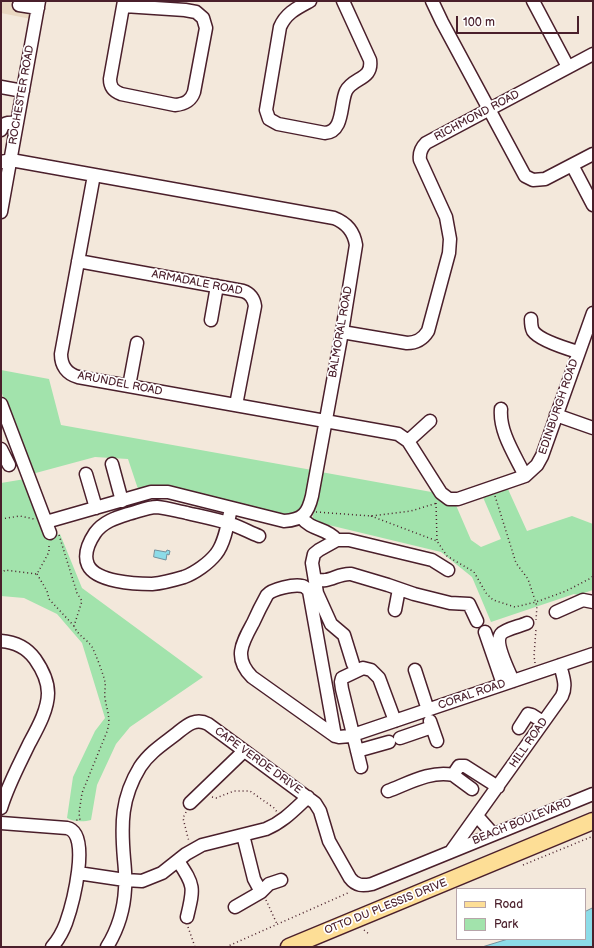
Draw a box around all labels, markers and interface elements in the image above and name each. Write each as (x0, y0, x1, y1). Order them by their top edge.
scale bar (458, 8, 581, 34)
text: 100 m (463, 15, 495, 30)
street label: ROCHESTER ROAD (7, 44, 37, 146)
street label: RICHMOND ROAD (432, 88, 522, 144)
street label: ARMADALE ROAD (150, 268, 244, 298)
street label: BALMORAL ROAD (326, 285, 356, 379)
street label: EDINBURGH ROAD (536, 357, 582, 457)
street label: ARUNDEL ROAD (77, 369, 163, 399)
street label: CORAL ROAD (436, 677, 508, 713)
street label: HILL ROAD (507, 716, 551, 770)
street label: CAPE VERDE DRIVE (212, 725, 304, 797)
street label: BEACH BOULEVARD (470, 796, 574, 848)
street label: OTTO DU PLESSIS DRIVE (323, 876, 449, 938)
legend (456, 888, 586, 940)
text: Road (494, 897, 523, 912)
text: Park (494, 917, 518, 932)

